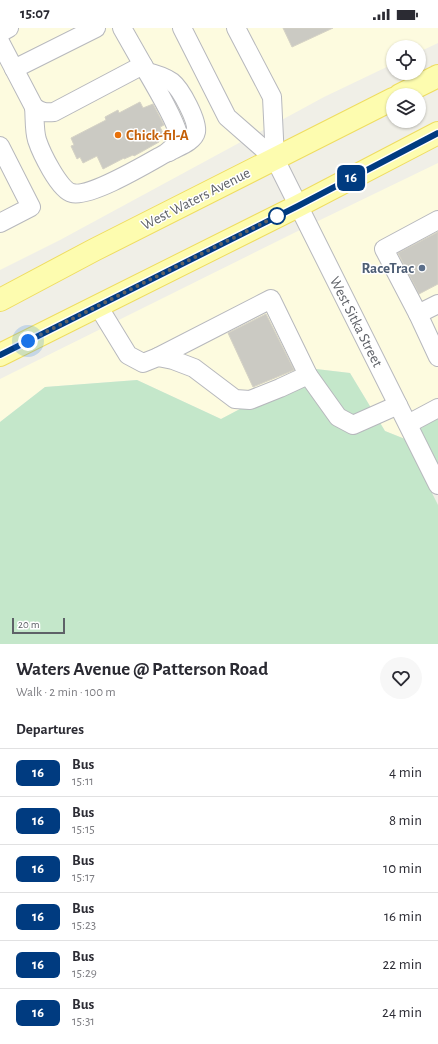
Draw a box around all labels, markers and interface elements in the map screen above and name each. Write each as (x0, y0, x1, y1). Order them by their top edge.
text: 15:07 (20, 6, 50, 21)
map controls (386, 40, 426, 128)
button: locate (386, 40, 426, 80)
button: layers (386, 88, 426, 128)
place label: Chick-fil-A (126, 128, 189, 143)
marker: Chick-fil-A (113, 130, 123, 140)
street label: West Waters Avenue (139, 165, 253, 233)
line badge: 16 (333, 165, 369, 191)
text: 16 (345, 171, 357, 185)
unlabelled marker (268, 207, 286, 225)
place label: RaceTrac (361, 261, 414, 276)
marker: RaceTrac (417, 263, 427, 273)
street label: West Sitka Street (327, 274, 385, 370)
your location (18, 331, 38, 351)
scale bar (12, 616, 65, 635)
text: 20 m (18, 619, 39, 630)
button: heart (380, 657, 422, 699)
text: Waters Avenue @ Patterson Road (16, 660, 268, 679)
text: Walk · 2 min · 100 m (16, 686, 116, 699)
text: Departures (16, 722, 84, 737)
text: Bus (72, 757, 94, 772)
text: 4 min (389, 765, 422, 780)
text: 16 (32, 766, 44, 780)
text: 15:11 (72, 775, 94, 788)
text: Bus (72, 805, 94, 820)
text: 8 min (389, 813, 422, 828)
text: 16 (32, 814, 44, 828)
text: 15:15 (72, 823, 95, 836)
text: Bus (72, 853, 94, 868)
text: 10 min (383, 861, 422, 876)
text: 16 (32, 862, 44, 876)
text: 15:17 (72, 871, 95, 884)
text: Bus (72, 901, 94, 916)
text: 16 min (384, 909, 422, 924)
text: 16 (32, 910, 44, 924)
text: 15:23 (72, 919, 96, 932)
text: Bus (72, 949, 94, 964)
text: 22 min (383, 957, 422, 972)
text: 16 (32, 958, 44, 972)
text: 15:29 (72, 967, 97, 980)
text: Bus (72, 997, 94, 1012)
text: 24 min (382, 1005, 422, 1020)
text: 16 (32, 1006, 44, 1020)
text: 15:31 (72, 1015, 95, 1028)

